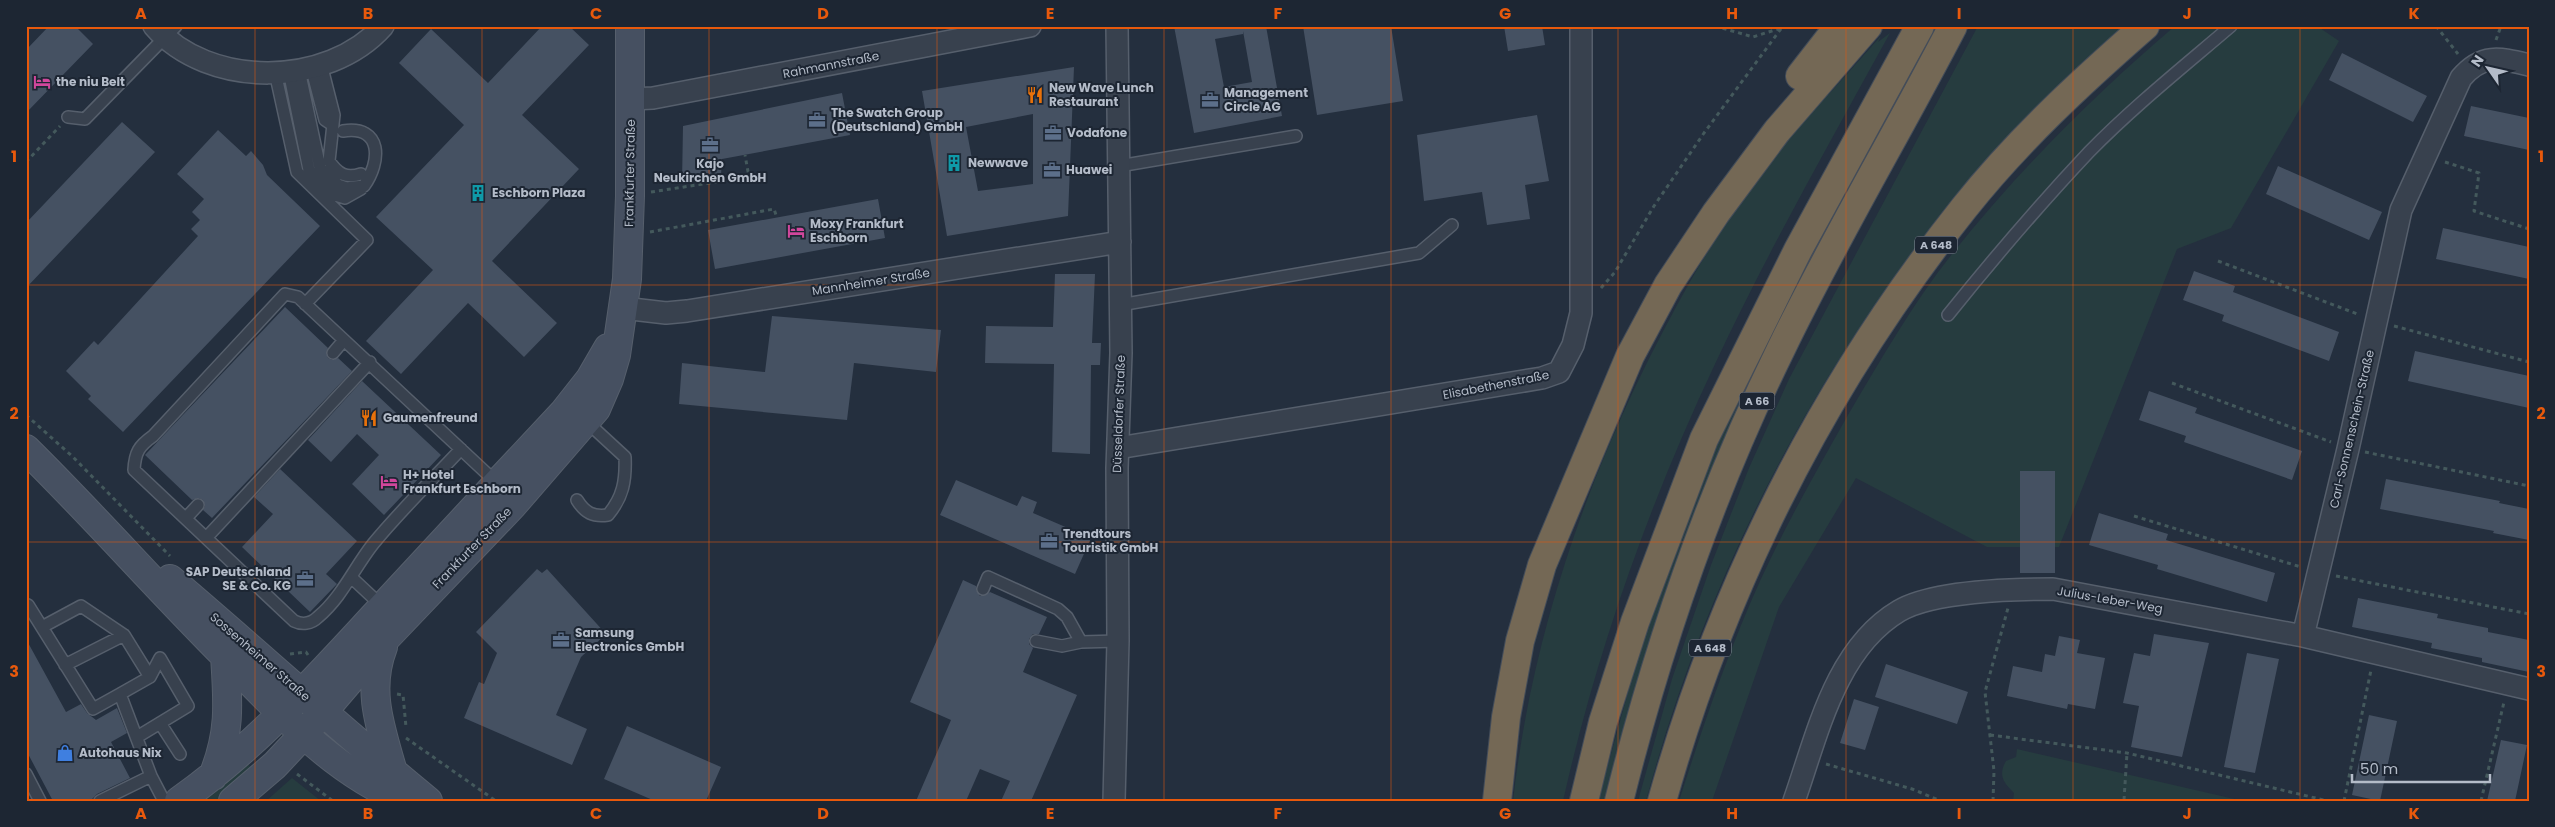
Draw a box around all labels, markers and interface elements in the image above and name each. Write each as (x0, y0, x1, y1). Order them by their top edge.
text: A (135, 2, 147, 25)
text: B (363, 2, 373, 25)
text: C (590, 2, 602, 25)
text: D (817, 2, 829, 25)
text: E (1046, 2, 1054, 25)
text: F (1274, 2, 1283, 25)
text: G (1499, 2, 1511, 25)
text: H (1726, 2, 1738, 25)
text: I (1957, 2, 1961, 25)
text: J (2182, 2, 2192, 25)
text: K (2408, 2, 2420, 25)
north arrow (2462, 42, 2512, 92)
street label: Rahmannstraße (781, 47, 881, 82)
text: N (2466, 51, 2488, 71)
hotel icon: the niu Belt (32, 72, 52, 92)
place label: the niu Belt (56, 73, 125, 90)
place label: New Wave Lunch Restaurant (1049, 79, 1154, 110)
place label: Management Circle AG (1224, 84, 1308, 115)
restaurant icon: New Wave Lunch Restaurant (1025, 85, 1045, 105)
office icon: Management Circle AG (1200, 90, 1220, 110)
place label: The Swatch Group (Deutschland) GmbH (831, 104, 963, 135)
office icon: The Swatch Group (Deutschland) GmbH (807, 110, 827, 130)
street label: Frankfurter Straße (620, 119, 639, 227)
office icon: Vodafone (1043, 123, 1063, 143)
place label: Vodafone (1067, 124, 1128, 141)
office icon: Kajo Neukirchen GmbH (700, 135, 720, 155)
text: 1 (11, 145, 17, 168)
text: 1 (2538, 145, 2544, 168)
building icon: Newwave (944, 153, 964, 173)
place label: Newwave (968, 154, 1029, 171)
place label: Kajo Neukirchen GmbH (654, 155, 767, 186)
office icon: Huawei (1042, 160, 1062, 180)
place label: Huawei (1066, 161, 1112, 178)
building icon: Eschborn Plaza (468, 183, 488, 203)
place label: Eschborn Plaza (492, 184, 585, 201)
place label: Moxy Frankfurt Eschborn (810, 215, 904, 246)
hotel icon: Moxy Frankfurt Eschborn (786, 221, 806, 241)
road number: A 648 (1915, 236, 1957, 254)
street label: Mannheimer Straße (811, 264, 931, 299)
street label: Carl-Sonnenschein-Straße (2325, 348, 2378, 510)
street label: Düsseldorfer Straße (1108, 355, 1129, 473)
street label: Elisabethenstraße (1441, 366, 1551, 403)
road number: A 66 (1740, 392, 1774, 410)
text: 2 (9, 402, 19, 425)
text: 2 (2536, 402, 2546, 425)
restaurant icon: Gaumenfreund (359, 408, 379, 428)
place label: Gaumenfreund (383, 409, 478, 426)
place label: H+ Hotel Frankfurt Eschborn (403, 466, 521, 497)
hotel icon: H+ Hotel Frankfurt Eschborn (379, 472, 399, 492)
street label: Frankfurter Straße (428, 503, 515, 592)
place label: Trendtours Touristik GmbH (1063, 525, 1159, 556)
office icon: Trendtours Touristik GmbH (1039, 531, 1059, 551)
place label: SAP Deutschland SE & Co. KG (186, 563, 291, 594)
office icon: SAP Deutschland SE & Co. KG (295, 569, 315, 589)
street label: Julius-Leber-Weg (2056, 582, 2164, 617)
street label: Sossenheimer Straße (207, 608, 314, 705)
place label: Samsung Electronics GmbH (575, 624, 684, 655)
office icon: Samsung Electronics GmbH (551, 630, 571, 650)
road number: A 648 (1689, 640, 1731, 656)
text: 3 (9, 660, 19, 683)
text: 3 (2536, 660, 2546, 683)
shop icon: Autohaus Nix (55, 743, 75, 763)
place label: Autohaus Nix (79, 744, 163, 761)
scale bar (2352, 752, 2490, 784)
text: 50 m (2360, 758, 2398, 779)
text: A (135, 802, 147, 825)
text: B (363, 802, 373, 825)
text: C (590, 802, 602, 825)
text: D (817, 802, 829, 825)
text: E (1046, 802, 1054, 825)
text: F (1274, 802, 1283, 825)
text: G (1499, 802, 1511, 825)
text: H (1726, 802, 1738, 825)
text: I (1957, 802, 1961, 825)
text: J (2182, 802, 2192, 825)
text: K (2408, 802, 2420, 825)

